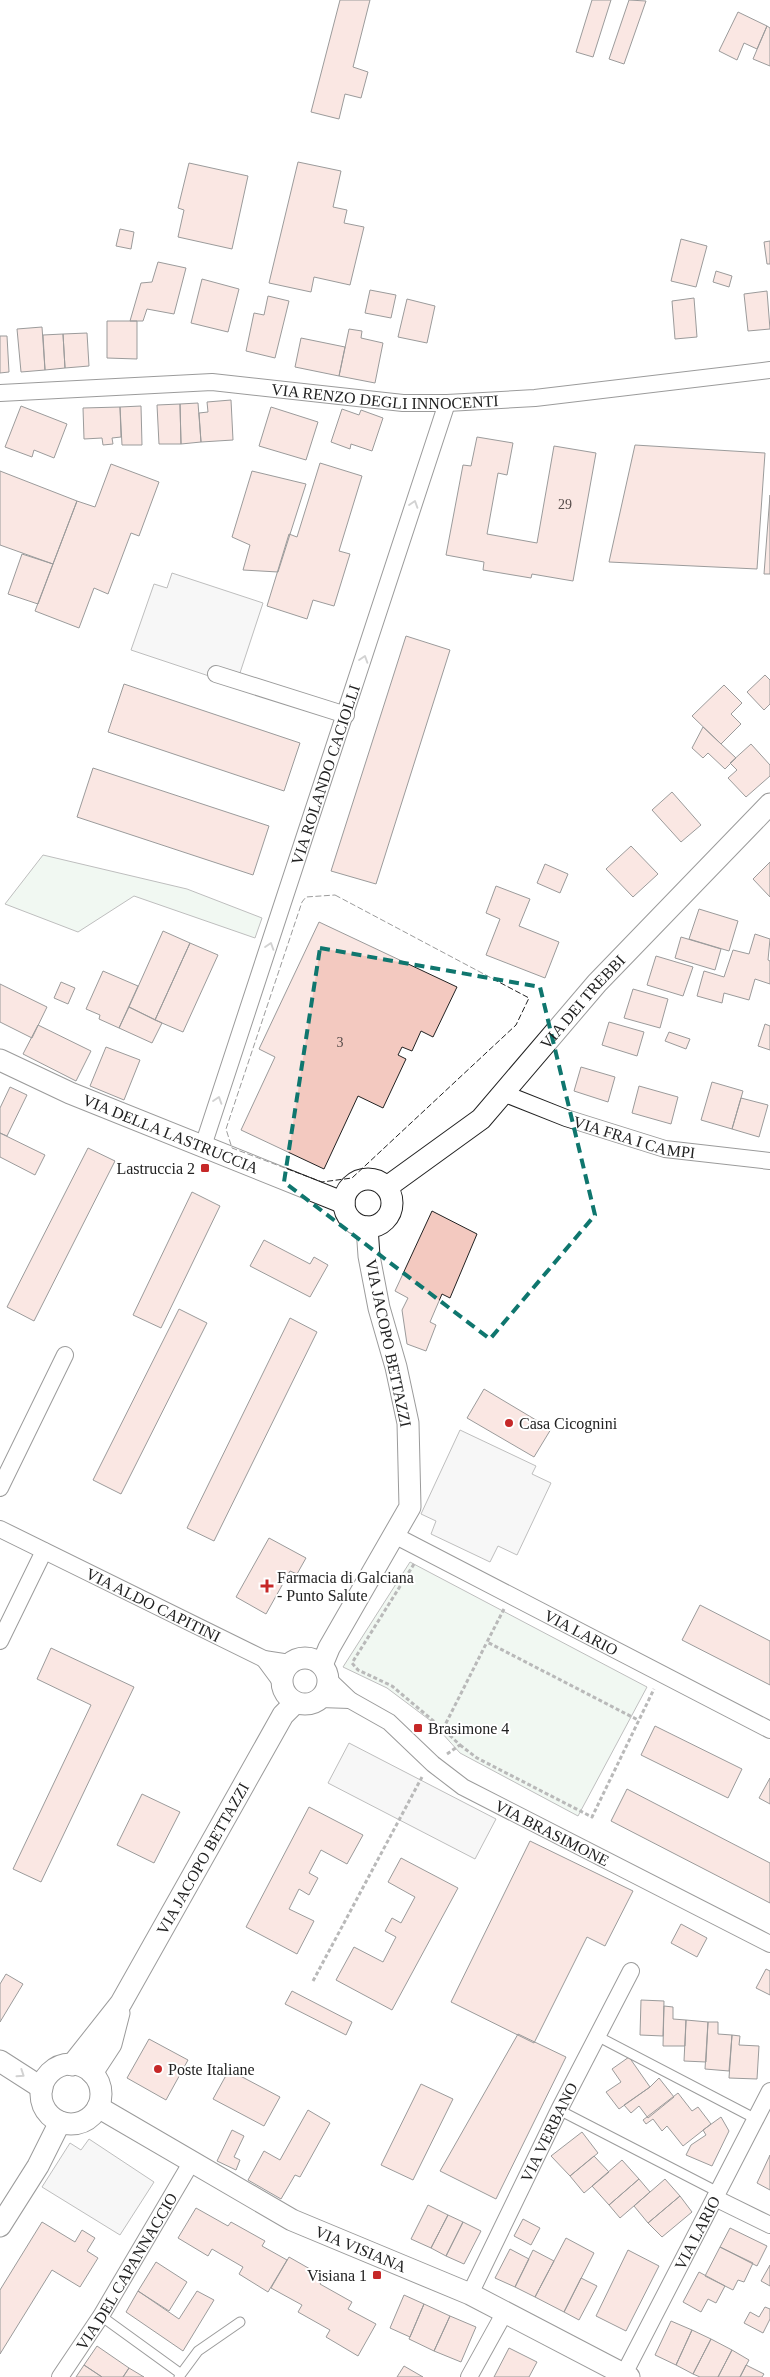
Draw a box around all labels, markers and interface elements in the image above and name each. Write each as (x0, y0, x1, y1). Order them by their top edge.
street label: VIA RENZO DEGLI INNOCENTI (270, 381, 499, 412)
house number: 29 (558, 497, 572, 512)
one-way arrow (409, 500, 419, 509)
one-way arrow (359, 655, 369, 663)
street label: VIA ROLANDO CACIOLLI (288, 682, 363, 867)
one-way arrow (264, 942, 274, 950)
street label: VIA DEI TREBBI (537, 952, 628, 1052)
house number: 3 (337, 1035, 344, 1050)
street label: VIA DELLA LASTRUCCIA (80, 1091, 261, 1177)
one-way arrow (213, 1096, 223, 1105)
street label: VIA FRA I CAMPI (571, 1113, 696, 1161)
place label: Lastruccia 2 (116, 1160, 195, 1177)
marker: Lastruccia 2 (199, 1162, 211, 1174)
street label: VIA JACOPO BETTAZZI (362, 1258, 415, 1429)
place label: Casa Cicognini (519, 1415, 618, 1433)
marker: Casa Cicognini (503, 1417, 515, 1429)
street label: VIA ALDO CAPITINI (83, 1565, 223, 1645)
place label: Farmacia di Galciana - Punto Salute (277, 1569, 414, 1604)
marker: Farmacia di Galciana - Punto Salute (261, 1580, 273, 1592)
street label: VIA LARIO (541, 1607, 621, 1659)
place label: Brasimone 4 (428, 1720, 509, 1737)
marker: Brasimone 4 (412, 1722, 424, 1734)
street label: VIA JACOPO BETTAZZI (153, 1780, 252, 1937)
street label: VIA BRASIMONE (492, 1797, 612, 1869)
place label: Poste Italiane (168, 2061, 255, 2078)
marker: Poste Italiane (152, 2063, 164, 2075)
one-way arrow (15, 2068, 25, 2077)
street label: VIA VERBANO (518, 2080, 581, 2185)
street label: VIA DEL CAPANNACCIO (73, 2190, 181, 2353)
street label: VIA LARIO (671, 2193, 723, 2273)
street label: VIA VISIANA (313, 2223, 409, 2276)
place label: Visiana 1 (307, 2267, 367, 2284)
marker: Visiana 1 (371, 2269, 383, 2281)

